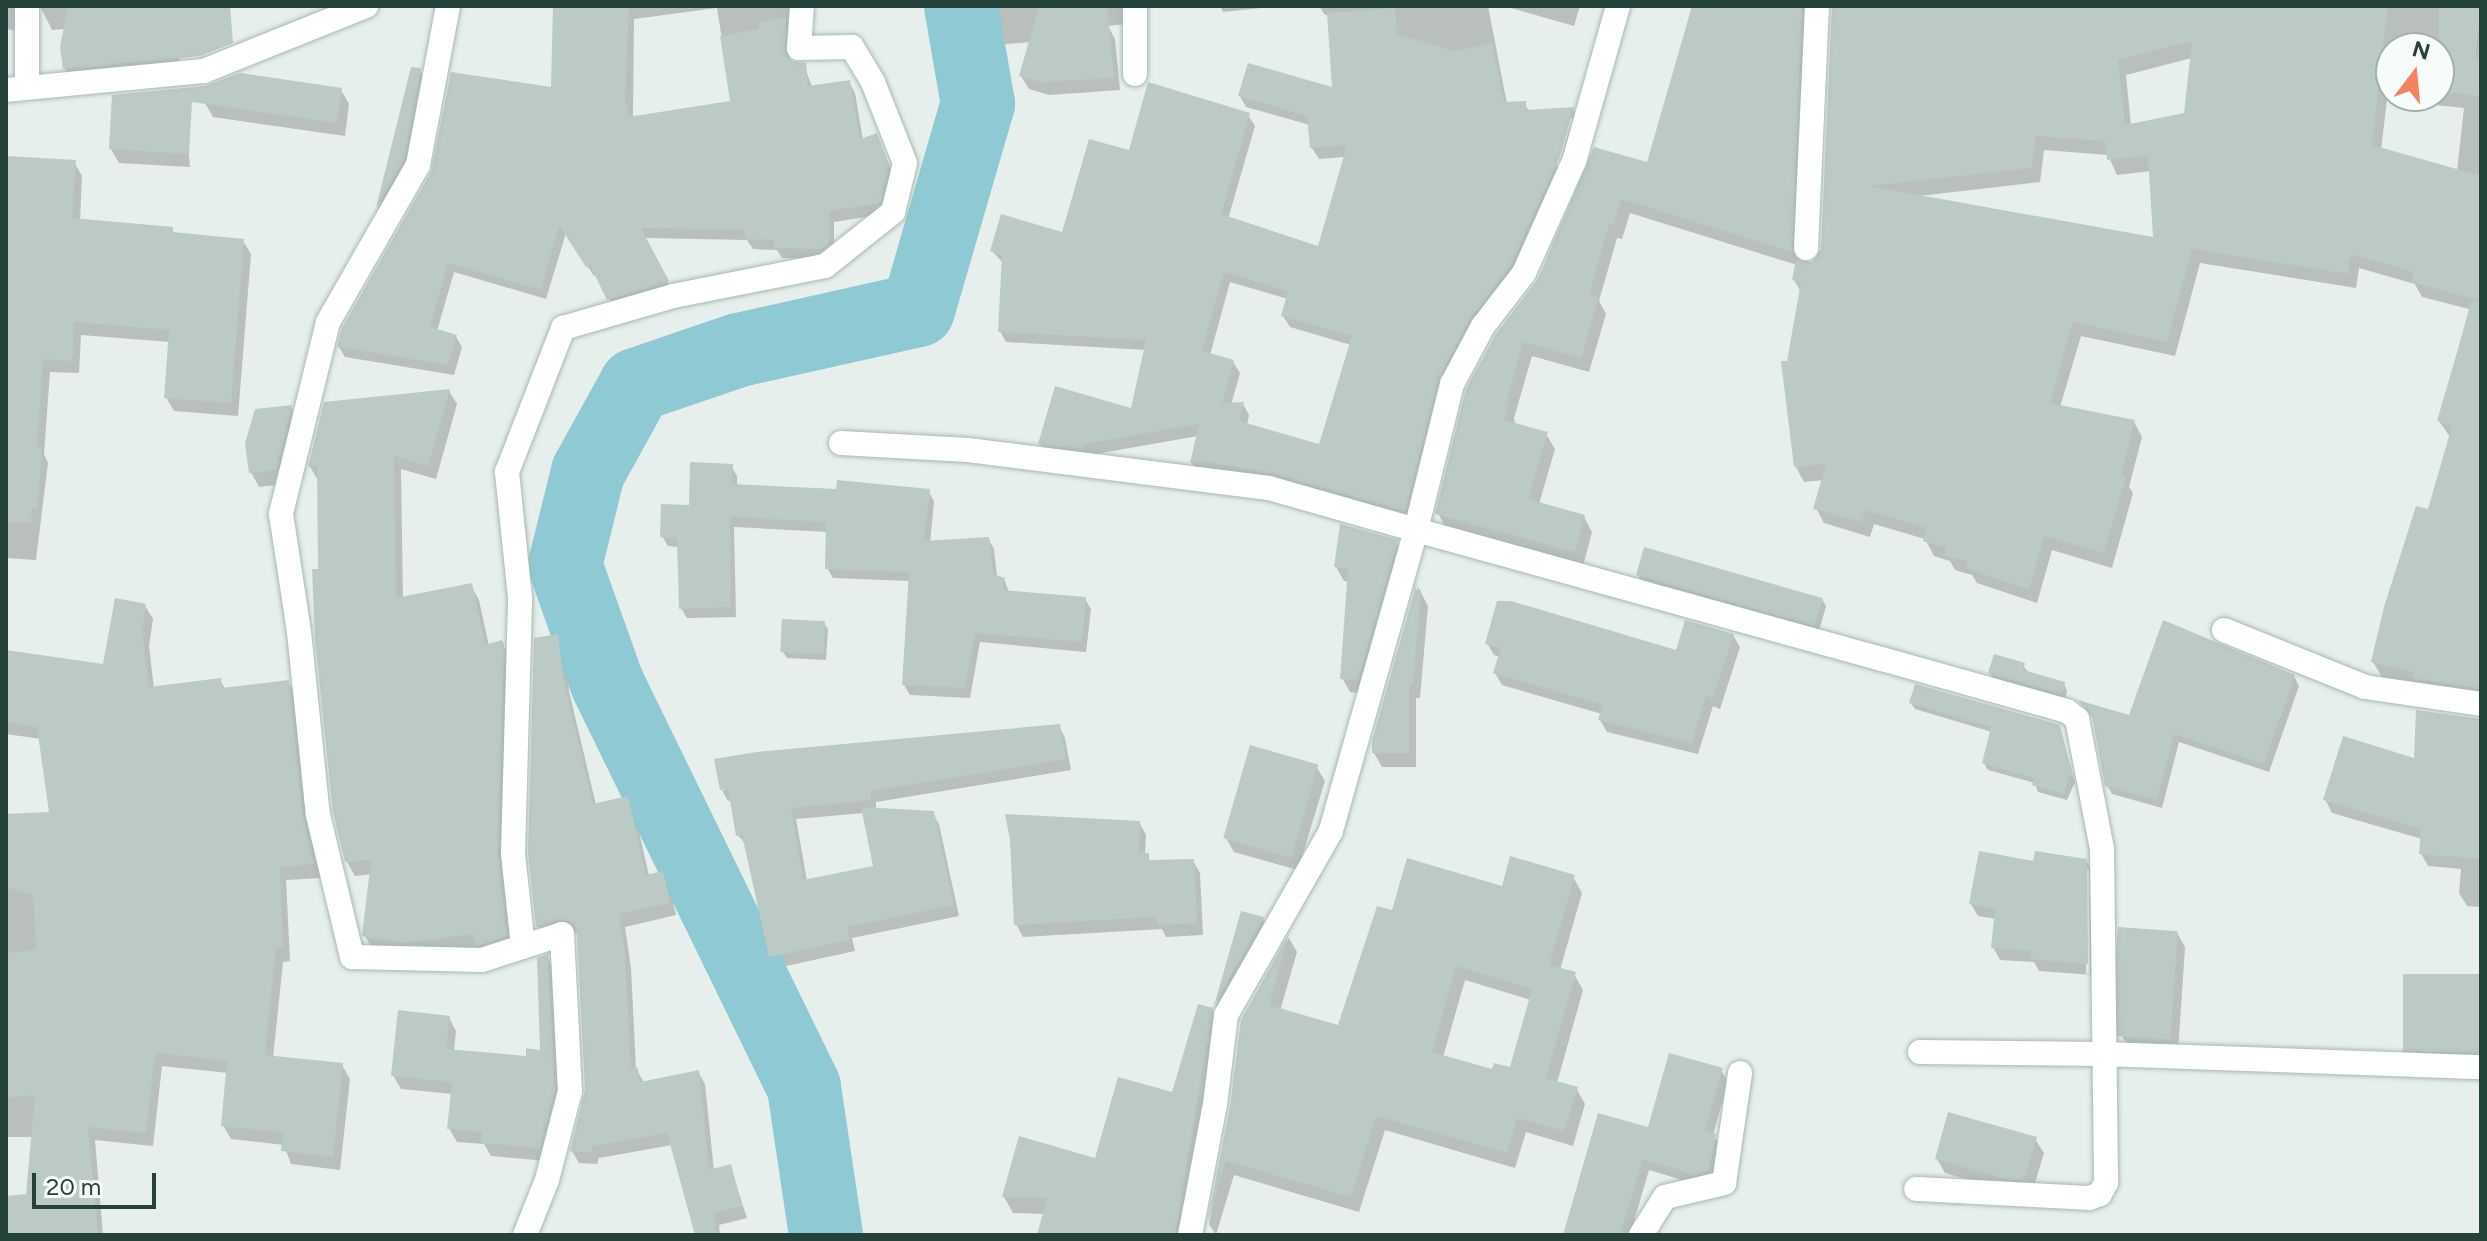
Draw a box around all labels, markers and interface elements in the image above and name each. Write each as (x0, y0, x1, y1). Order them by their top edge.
north arrow (2375, 32, 2455, 112)
text: N (2409, 35, 2433, 66)
scale bar (36, 1157, 160, 1207)
text: 20 m (46, 1172, 101, 1201)

